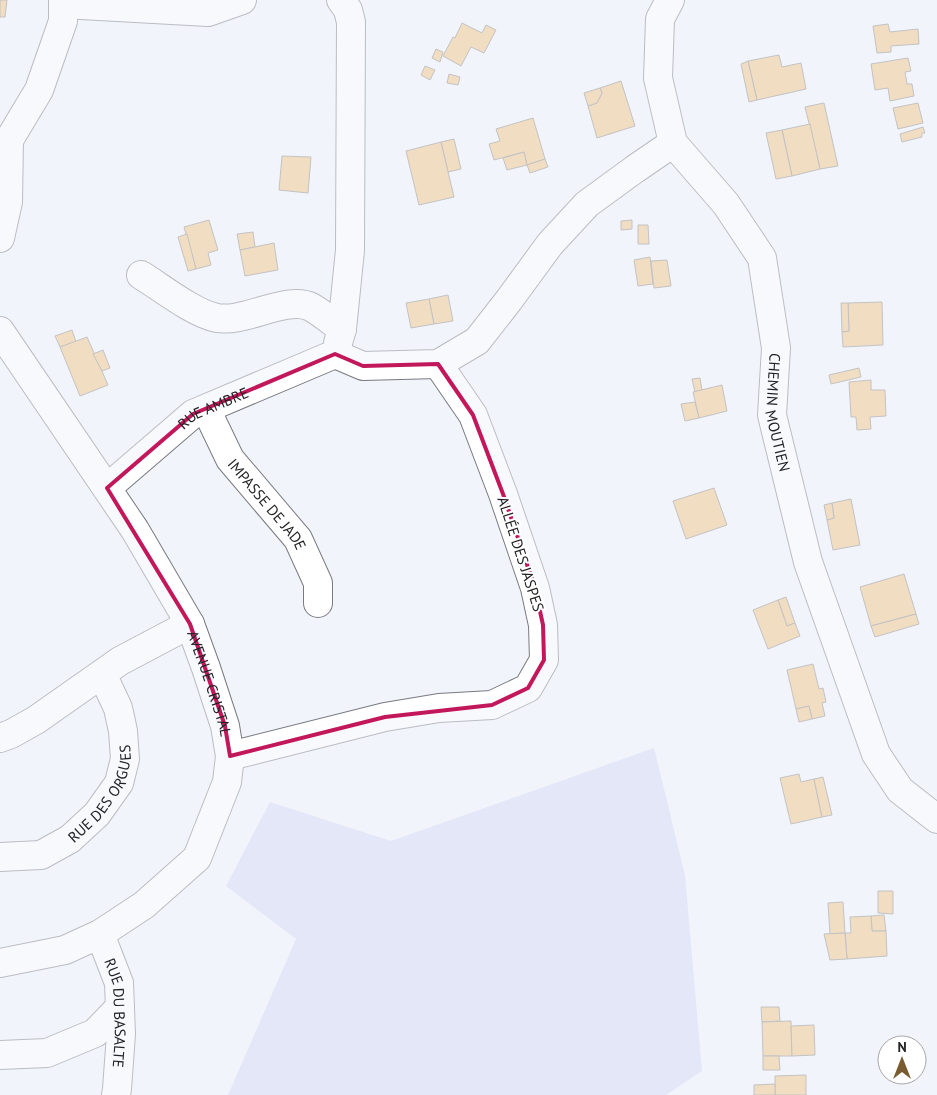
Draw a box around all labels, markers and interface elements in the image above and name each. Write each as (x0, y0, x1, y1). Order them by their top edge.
street label: CHEMIN MOUTIEN (762, 352, 795, 473)
street label: RUE AMBRE (173, 382, 251, 433)
street label: IMPASSE DE JADE (224, 454, 311, 552)
street label: ALLÉE DES JASPES (493, 494, 549, 614)
street label: AVENUE CRISTAL (184, 628, 236, 738)
street label: RUE DES ORGUES (63, 744, 135, 846)
street label: RUE DU BASALTE (101, 955, 131, 1069)
north arrow (877, 1035, 927, 1085)
text: N (897, 1038, 907, 1056)

